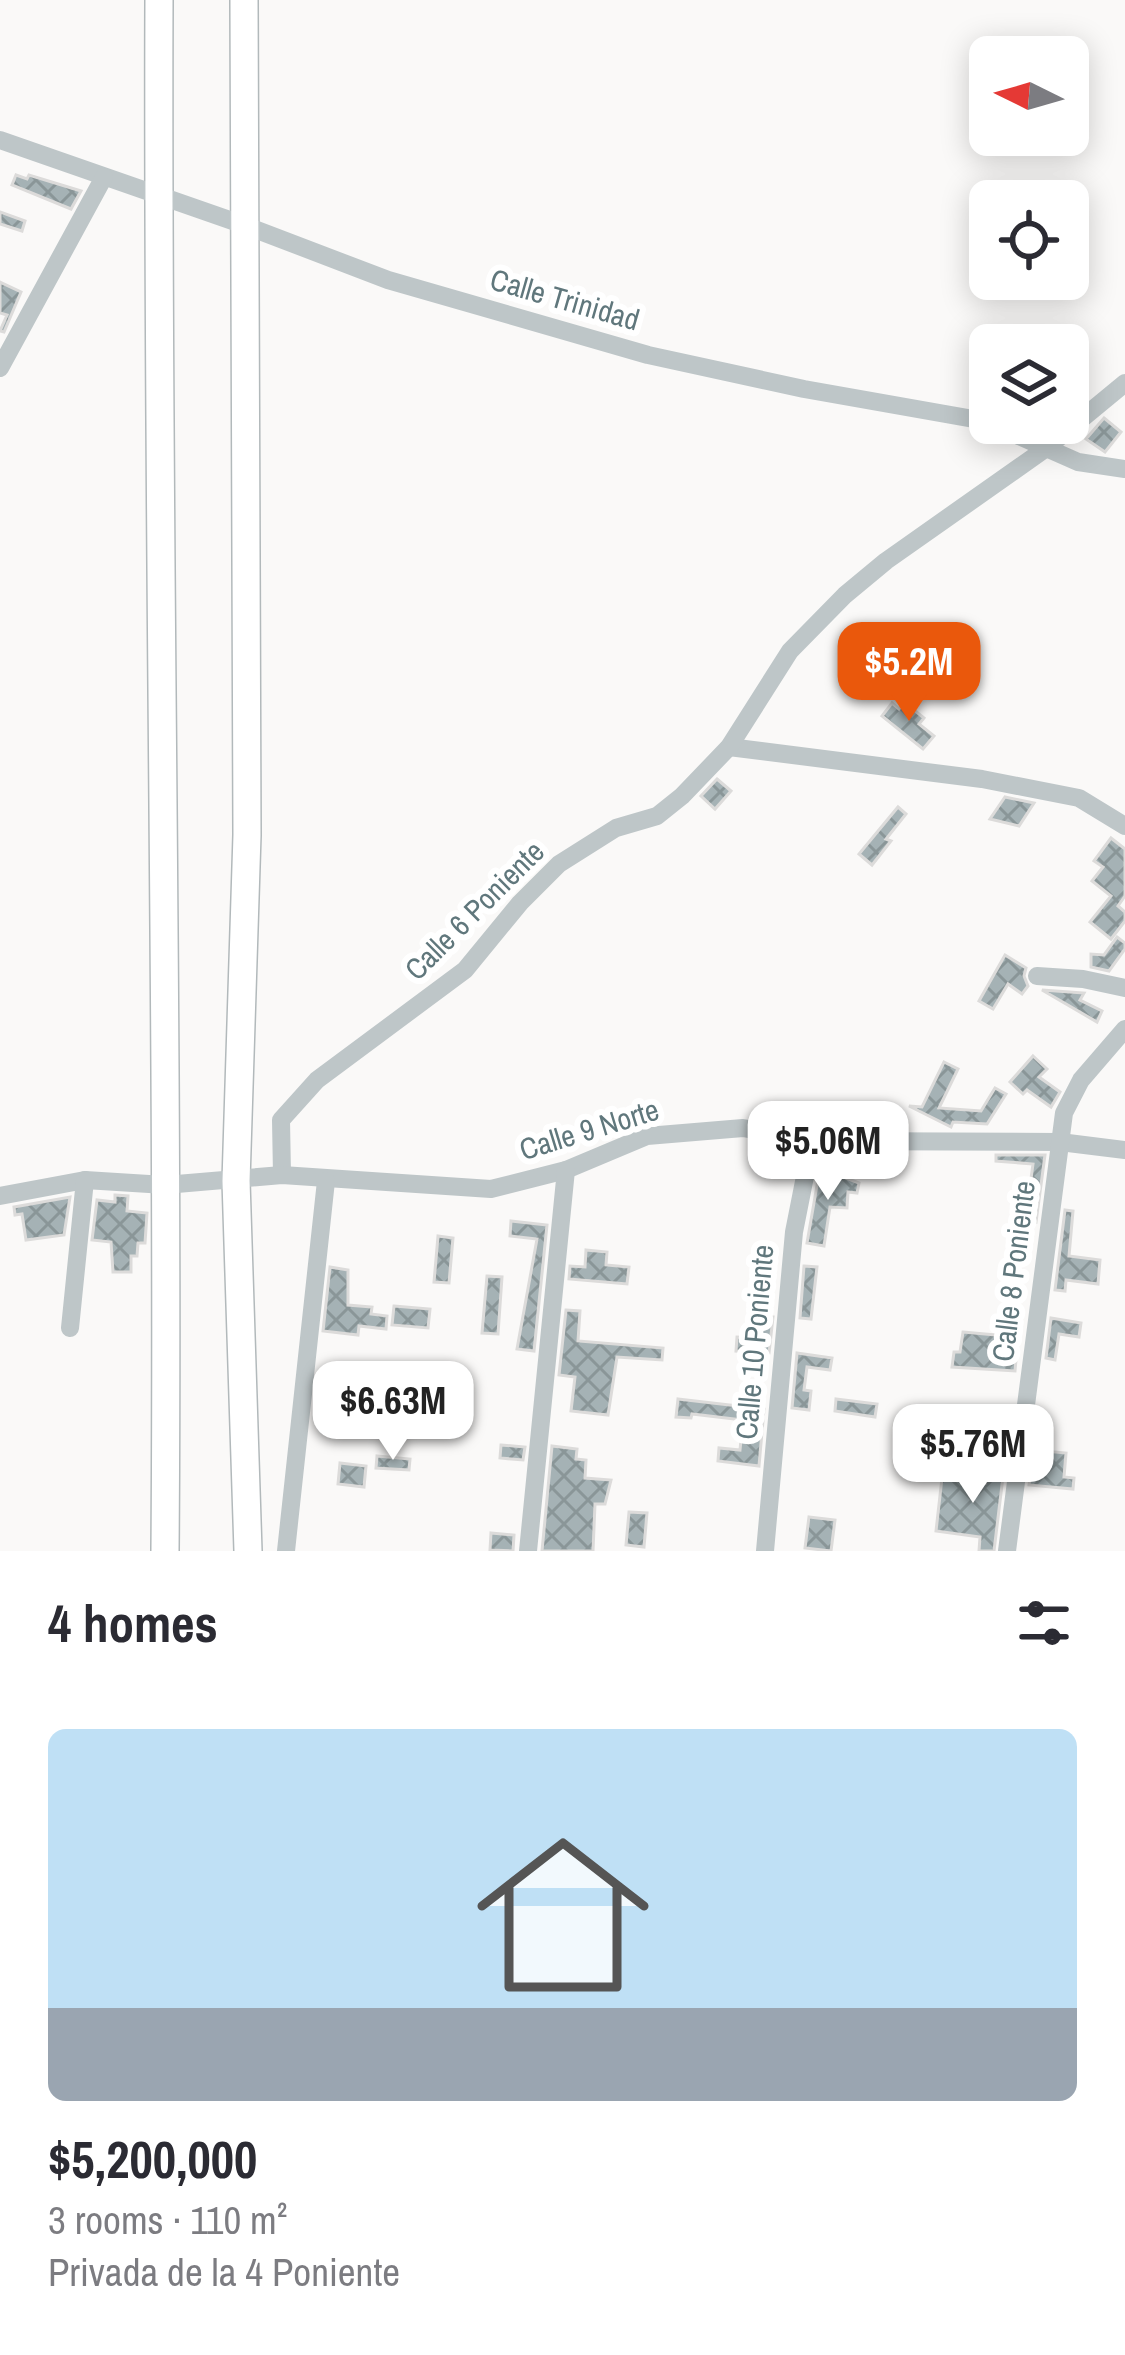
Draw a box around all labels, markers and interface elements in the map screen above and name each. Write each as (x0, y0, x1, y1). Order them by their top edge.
north arrow (969, 36, 1089, 156)
map controls (969, 36, 1089, 444)
button: locate (969, 180, 1089, 300)
street label: Calle Trinidad (486, 259, 644, 339)
button: layers (969, 324, 1089, 444)
pin: $5.2M (825, 622, 993, 724)
text: $5.2M (865, 635, 953, 687)
street label: Calle 6 Poniente (396, 832, 552, 988)
street label: Calle 9 Norte (515, 1089, 663, 1169)
pin: $5.06M (730, 1101, 926, 1203)
text: $5.06M (775, 1114, 881, 1166)
street label: Calle 8 Poniente (982, 1178, 1044, 1364)
street label: Calle 10 Poniente (726, 1243, 782, 1441)
pin: $6.63M (295, 1361, 491, 1463)
text: $6.63M (340, 1374, 446, 1426)
pin: $5.76M (875, 1404, 1071, 1506)
text: $5.76M (920, 1417, 1026, 1469)
text: 4 homes (48, 1589, 218, 1658)
icon: filters (1011, 1590, 1077, 1656)
icon: home (455, 1807, 671, 2023)
text: $5,200,000 (48, 2125, 257, 2194)
text: 3 rooms · 110 m² (48, 2194, 287, 2246)
text: Privada de la 4 Poniente (48, 2246, 400, 2298)

